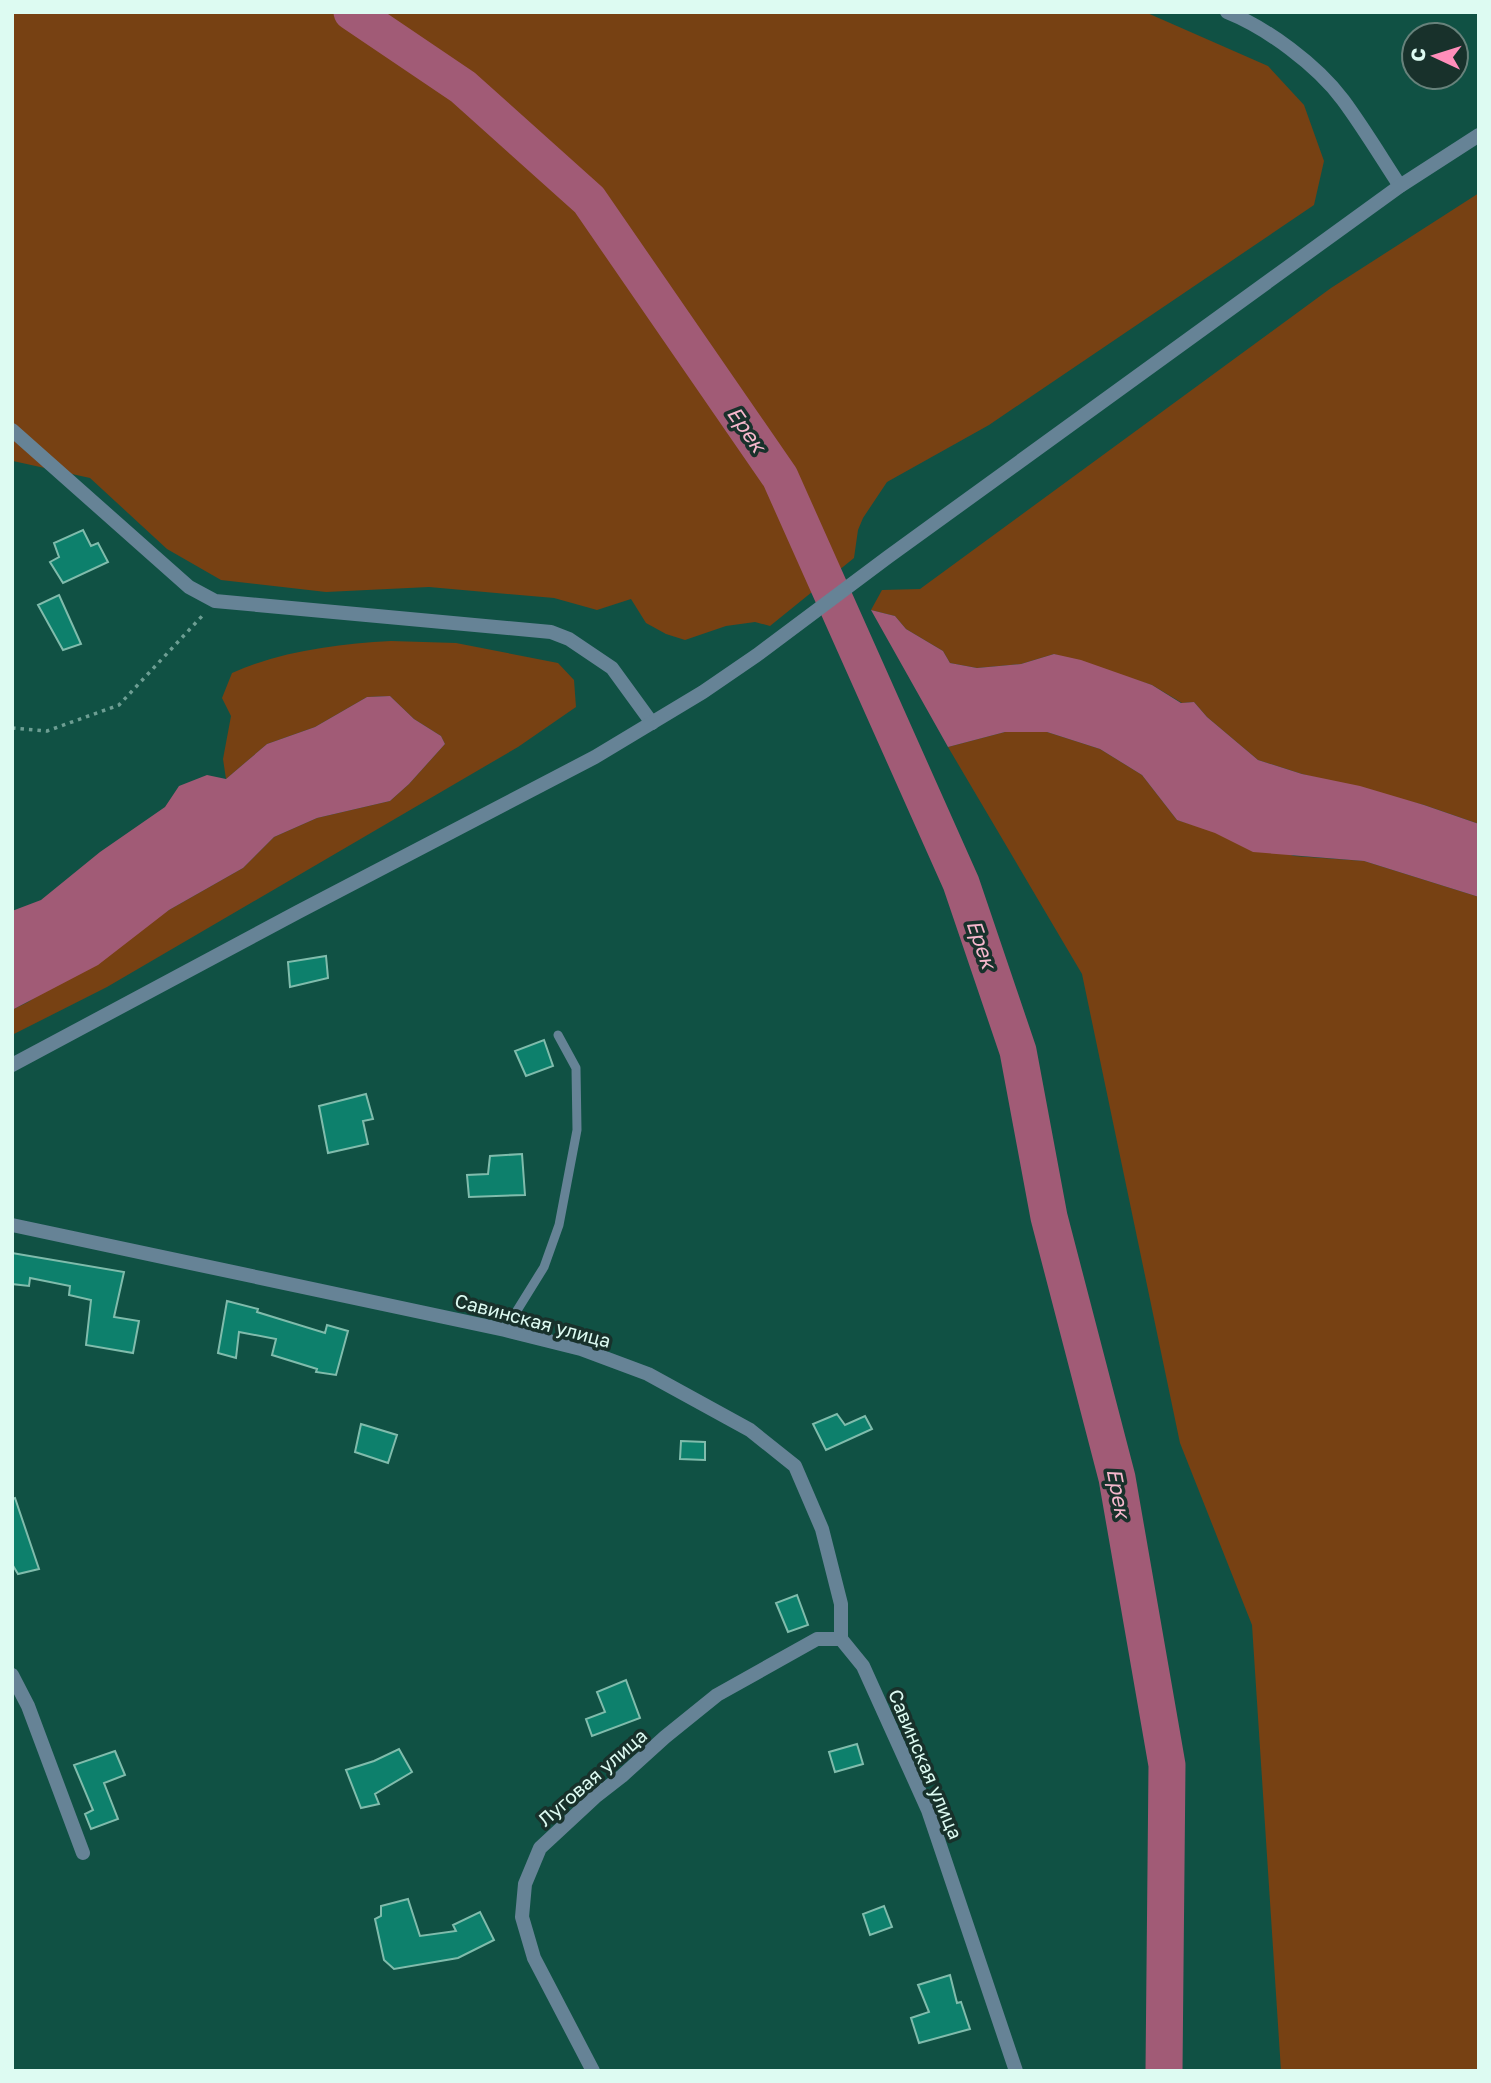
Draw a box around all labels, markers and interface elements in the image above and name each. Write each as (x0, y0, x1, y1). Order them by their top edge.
north arrow (1400, 21, 1470, 91)
text: С (1406, 47, 1429, 62)
water label: Ерек (722, 401, 774, 459)
water label: Ерек (962, 916, 1003, 975)
street label: Савинская улица (452, 1288, 614, 1352)
water label: Ерек (1101, 1466, 1137, 1523)
street label: Савинская улица (884, 1686, 968, 1842)
street label: Луговая улица (533, 1723, 651, 1831)

